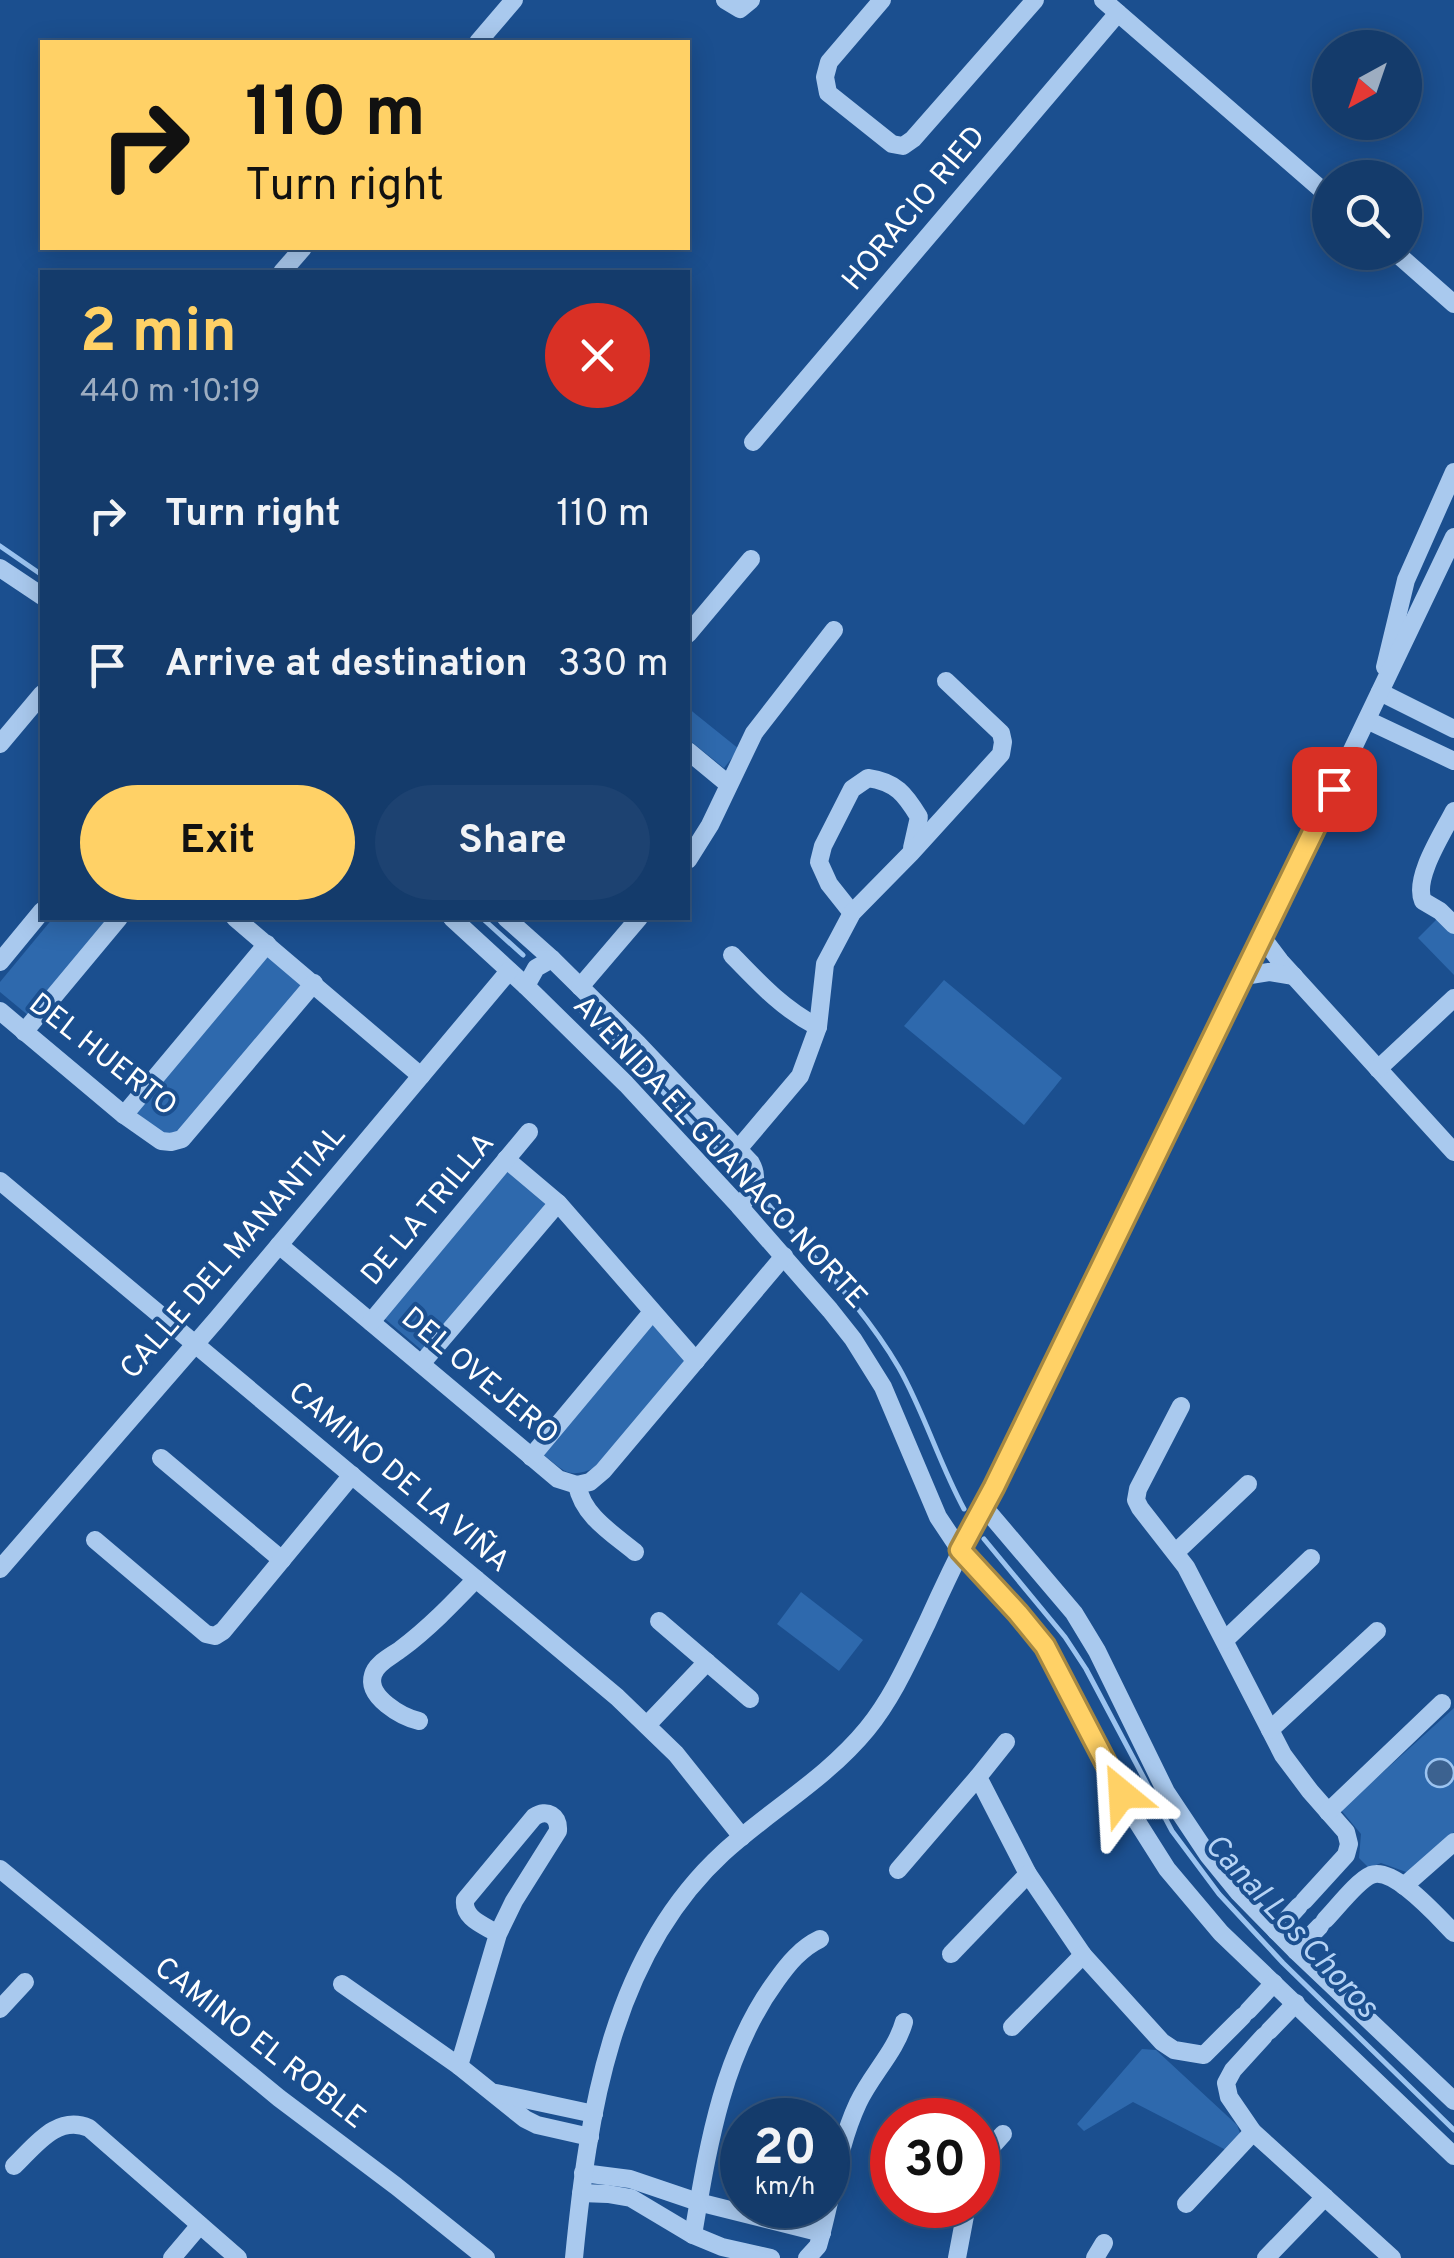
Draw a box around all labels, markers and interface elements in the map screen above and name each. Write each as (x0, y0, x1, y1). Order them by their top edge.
north arrow (1312, 30, 1422, 140)
map controls (1312, 30, 1422, 270)
text: 110 m (245, 72, 426, 161)
icon: right (80, 80, 210, 210)
street label: HORACIO RIED (835, 119, 995, 299)
text: Turn right (245, 159, 444, 216)
button: search (1312, 160, 1422, 270)
text: 2 min (80, 297, 237, 373)
button: close (545, 303, 650, 408)
text: 440 m · 10:19 (80, 373, 261, 413)
icon: right (80, 488, 135, 543)
text: Turn right (165, 491, 340, 540)
text: 110 m (556, 491, 650, 540)
icon: arrive (80, 638, 135, 693)
text: Arrive at destination (165, 641, 528, 690)
text: 330 m (558, 641, 669, 690)
pin (1292, 747, 1377, 832)
icon: arrive (1307, 762, 1362, 817)
button: Exit (80, 785, 355, 900)
button: Share (375, 785, 650, 900)
street label: DEL HUERTO (20, 987, 184, 1125)
street label: AVENIDA EL GUANACO NORTE (564, 989, 874, 1317)
street label: CALLE DEL MANANTIAL (113, 1118, 355, 1388)
street label: DE LA TRILLA (354, 1126, 504, 1294)
street label: DEL OVEJERO (393, 1300, 565, 1454)
street label: CAMINO DE LA VIÑA (280, 1373, 518, 1581)
position arrow (1070, 1742, 1174, 1846)
water label: Canal Los Choros (1194, 1826, 1386, 2028)
street label: CAMINO EL ROBLE (146, 1950, 372, 2138)
speed limit sign: 30 (870, 2098, 1000, 2228)
text: 20 (753, 2119, 817, 2182)
text: km/h (755, 2172, 815, 2204)

